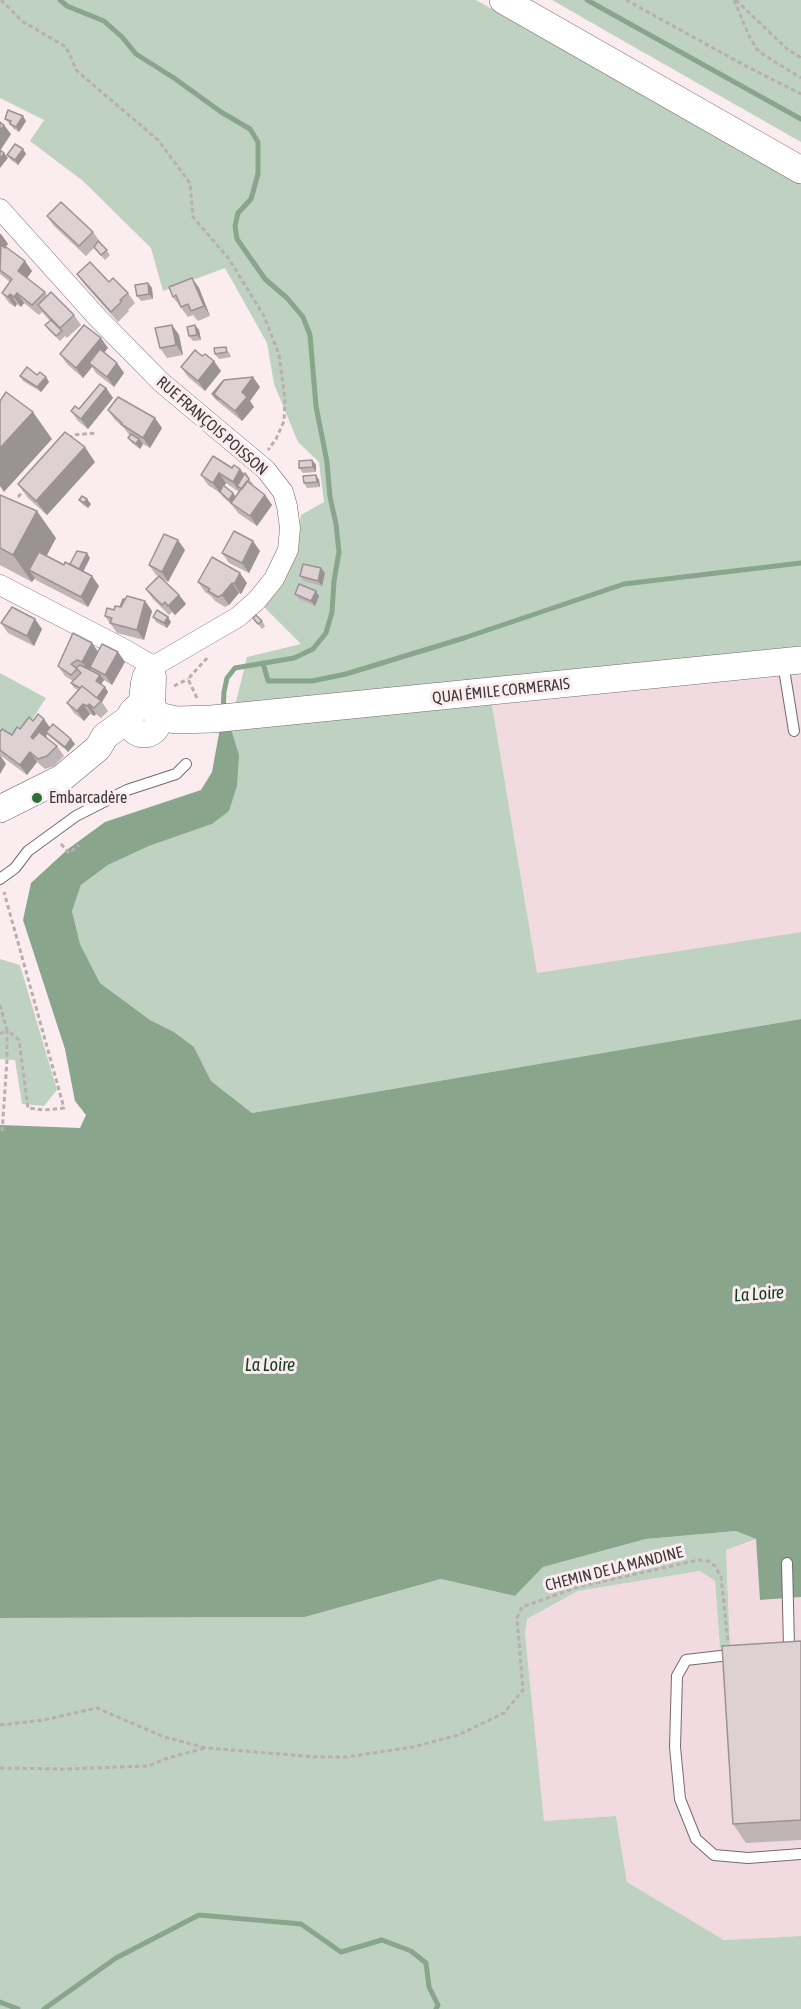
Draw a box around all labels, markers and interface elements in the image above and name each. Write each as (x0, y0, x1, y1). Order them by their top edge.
street label: RUE FRANÇOIS POISSON (153, 373, 271, 479)
street label: QUAI ÉMILE CORMERAIS (431, 674, 571, 708)
place label: Embarcadère (49, 788, 127, 808)
marker: Embarcadère (30, 791, 44, 805)
water label: La Loire (733, 1281, 785, 1307)
water label: La Loire (245, 1354, 295, 1376)
street label: CHEMIN DE LA MANDINE (543, 1543, 685, 1595)

